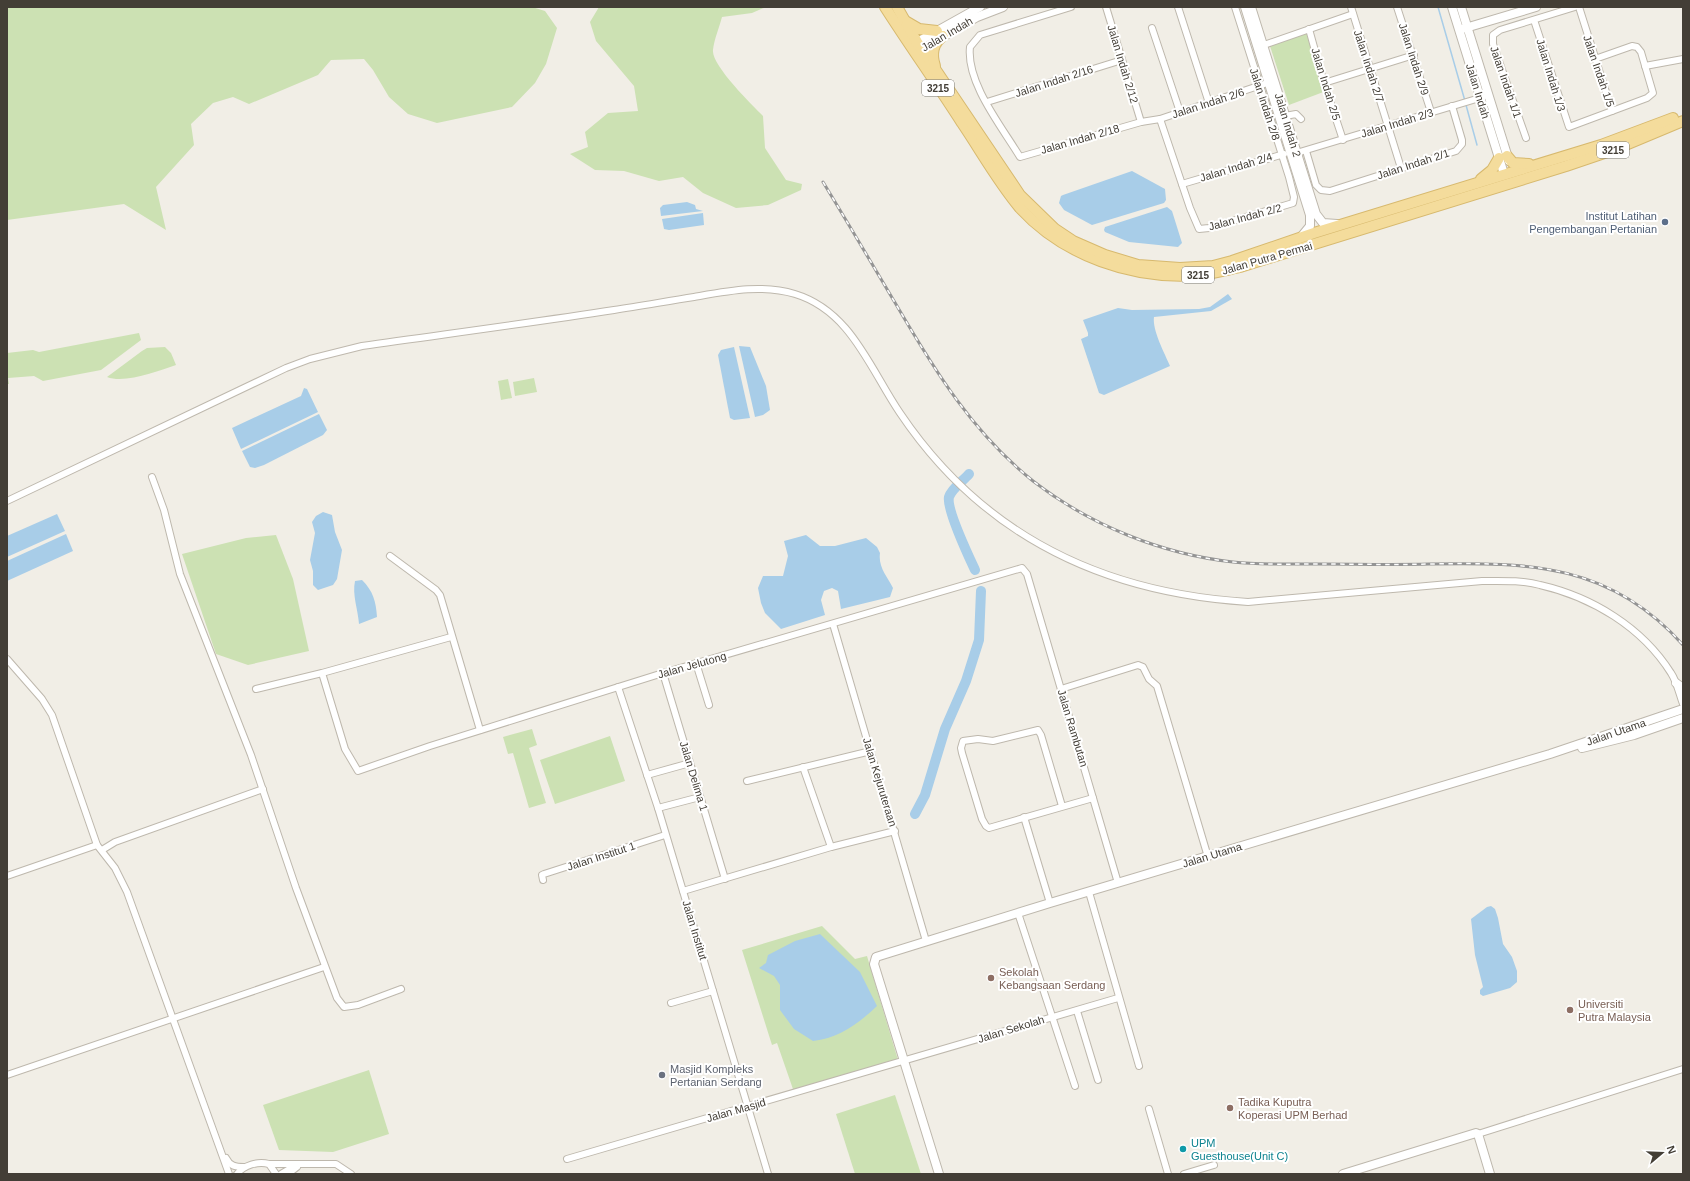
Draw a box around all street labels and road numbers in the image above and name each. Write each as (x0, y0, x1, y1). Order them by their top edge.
street label: Jalan Indah (919, 15, 975, 53)
street label: Jalan Indah 2/9 (1397, 21, 1431, 97)
street label: Jalan Indah 2/12 (1105, 23, 1141, 105)
street label: Jalan Indah 2/7 (1352, 28, 1386, 104)
street label: Jalan Indah 1/5 (1581, 33, 1617, 109)
street label: Jalan Indah 1/3 (1534, 37, 1568, 113)
street label: Jalan Indah 1/1 (1488, 44, 1524, 120)
street label: Jalan Indah 2/5 (1309, 46, 1343, 122)
street label: Jalan Indah (1464, 62, 1492, 120)
street label: Jalan Indah 2/16 (1013, 63, 1095, 99)
street label: Jalan Indah 2/8 (1248, 66, 1282, 142)
road number: 3215 (922, 80, 954, 96)
street label: Jalan Indah 2/6 (1170, 86, 1246, 120)
street label: Jalan Indah 2 (1273, 92, 1303, 158)
street label: Jalan Indah 2/3 (1359, 106, 1435, 140)
street label: Jalan Indah 2/18 (1039, 122, 1121, 156)
road number: 3215 (1597, 142, 1629, 158)
street label: Jalan Indah 2/1 (1375, 147, 1451, 181)
street label: Jalan Indah 2/4 (1198, 150, 1274, 184)
street label: Jalan Indah 2/2 (1207, 201, 1283, 233)
street label: Jalan Putra Permai (1220, 239, 1314, 277)
road number: 3215 (1182, 267, 1214, 283)
street label: Jalan Jelutong (656, 649, 728, 681)
street label: Jalan Rambutan (1056, 688, 1090, 768)
street label: Jalan Utama (1585, 716, 1648, 748)
street label: Jalan Kejuruteraan (861, 736, 899, 828)
street label: Jalan Delima 1 (678, 739, 710, 813)
street label: Jalan Institut 1 (565, 839, 637, 873)
street label: Jalan Utama (1181, 840, 1244, 870)
street label: Jalan Institut (680, 899, 710, 961)
street label: Jalan Sekolah (976, 1013, 1046, 1045)
street label: Jalan Masjid (705, 1096, 767, 1124)

